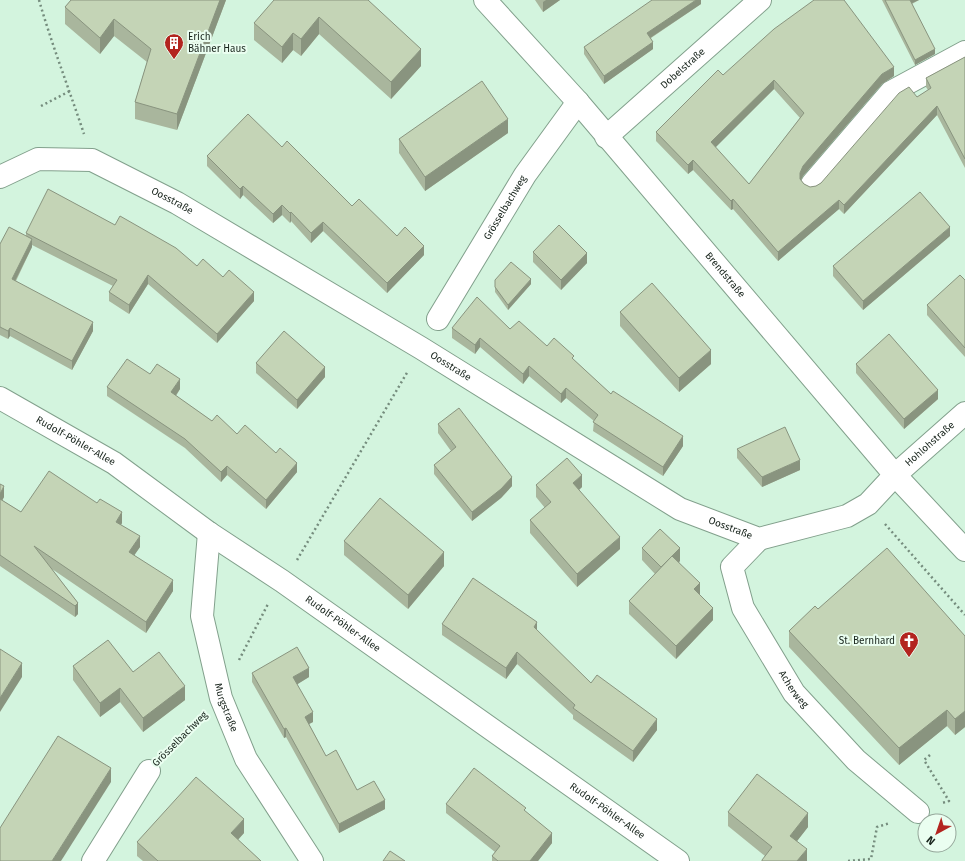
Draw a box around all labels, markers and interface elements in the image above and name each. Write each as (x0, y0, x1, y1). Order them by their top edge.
place label: Erich Bähner Haus (188, 31, 246, 55)
building icon: Erich Bähner Haus (163, 32, 185, 60)
street label: Dobelstraße (658, 46, 708, 91)
street label: Grösselbachweg (481, 173, 530, 242)
street label: Oosstraße (149, 185, 195, 217)
street label: Brendstraße (702, 250, 748, 300)
street label: Oosstraße (428, 349, 473, 384)
street label: Rudolf-Pöhler-Allee (34, 414, 117, 468)
street label: Hohlohstraße (903, 419, 957, 469)
street label: Oosstraße (707, 514, 754, 542)
street label: Rudolf-Pöhler-Allee (303, 593, 383, 655)
church icon: St. Bernhard (898, 630, 920, 658)
place label: St. Bernhard (839, 635, 895, 647)
street label: Acherweg (776, 668, 811, 711)
street label: Murgstraße (212, 682, 240, 734)
street label: Grösselbachweg (150, 708, 211, 769)
street label: Rudolf-Pöhler-Allee (567, 780, 647, 842)
north arrow (917, 813, 957, 853)
text: N (924, 833, 938, 848)

